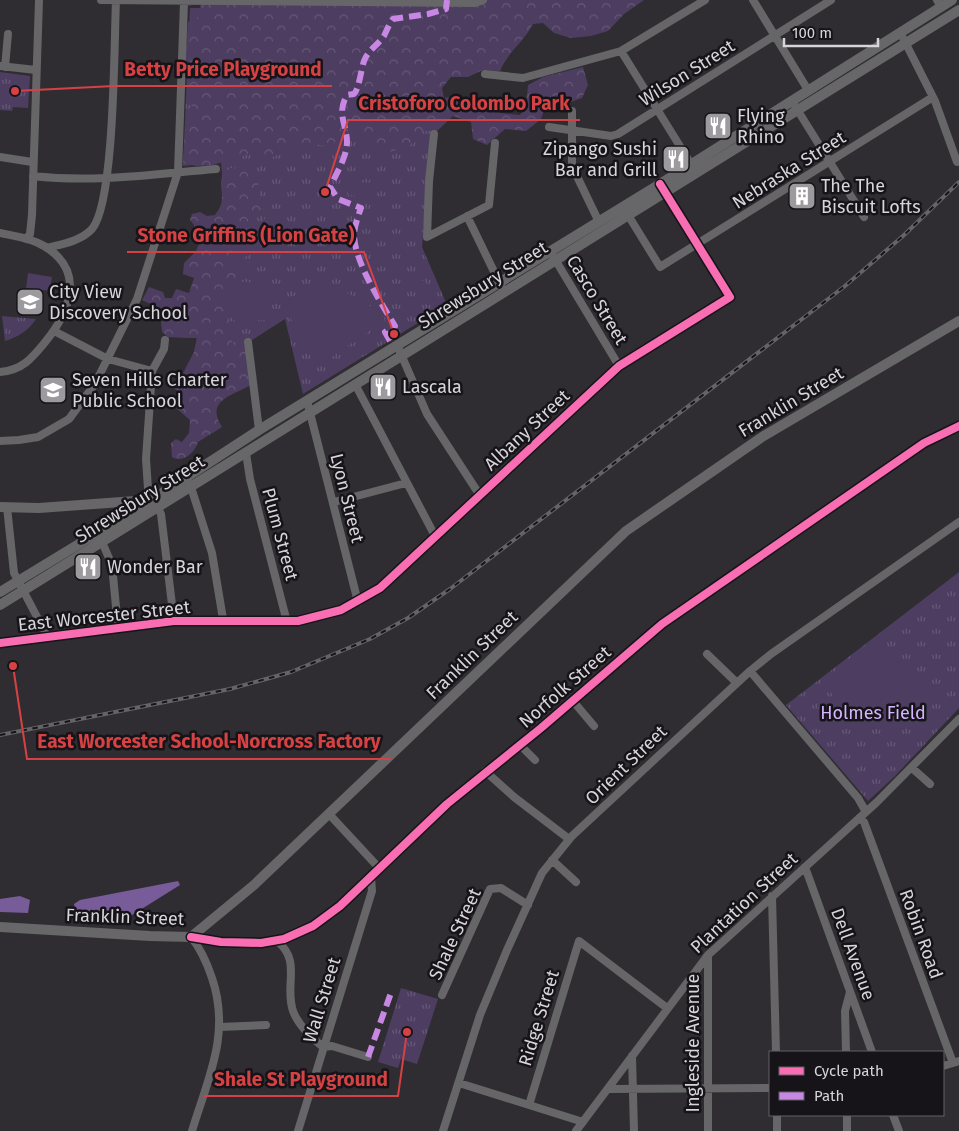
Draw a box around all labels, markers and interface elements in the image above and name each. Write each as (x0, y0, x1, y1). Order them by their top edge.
scale bar (784, 15, 878, 47)
text: 100 m (792, 24, 832, 42)
street label: Wilson Street (635, 35, 739, 111)
callout: Betty Price Playground (114, 52, 332, 86)
text: Betty Price Playground (124, 58, 322, 81)
callout: Cristoforo Colombo Park (348, 86, 580, 120)
text: Cristoforo Colombo Park (358, 92, 570, 115)
place label: Flying Rhino (737, 105, 785, 148)
restaurant icon: Flying Rhino (703, 111, 733, 141)
street label: Nebraska Street (728, 126, 850, 214)
place label: Zipango Sushi Bar and Grill (543, 138, 657, 181)
restaurant icon: Zipango Sushi Bar and Grill (661, 144, 691, 174)
place label: The The Biscuit Lofts (821, 175, 921, 218)
building icon: The The Biscuit Lofts (787, 181, 817, 211)
callout: Stone Griffins (Lion Gate) (127, 218, 364, 252)
text: Stone Griffins (Lion Gate) (137, 224, 355, 247)
street label: Shrewsbury Street (414, 236, 552, 334)
street label: Casco Street (562, 251, 633, 349)
place label: City View Discovery School (49, 281, 187, 324)
school or university icon: City View Discovery School (15, 287, 45, 317)
street label: Franklin Street (735, 362, 848, 442)
place label: Seven Hills Charter Public School (72, 369, 227, 412)
restaurant icon: Lascala (368, 372, 398, 402)
school or university icon: Seven Hills Charter Public School (38, 375, 68, 405)
place label: Lascala (402, 376, 462, 398)
street label: Albany Street (480, 385, 575, 475)
street label: Shrewsbury Street (71, 450, 209, 548)
street label: Lyon Street (325, 451, 369, 545)
street label: Plum Street (257, 485, 303, 583)
restaurant icon: Wonder Bar (73, 552, 103, 582)
place label: Wonder Bar (107, 556, 203, 578)
street label: East Worcester Street (17, 596, 192, 636)
street label: Franklin Street (422, 606, 523, 704)
street label: Norfolk Street (515, 641, 616, 733)
park label: Holmes Field (820, 702, 926, 724)
street label: Orient Street (581, 720, 672, 809)
callout: East Worcester School-Norcross Factory (27, 725, 391, 759)
text: East Worcester School-Norcross Factory (37, 730, 381, 753)
street label: Plantation Street (686, 847, 802, 958)
street label: Shale Street (424, 884, 486, 983)
street label: Robin Road (895, 886, 947, 982)
street label: Franklin Street (65, 904, 185, 930)
street label: Dell Avenue (826, 905, 880, 1003)
street label: Wall Street (299, 954, 346, 1045)
street label: Ridge Street (514, 967, 564, 1069)
street label: Ingleside Avenue (682, 974, 704, 1112)
legend (769, 1051, 944, 1116)
callout: Shale St Playground (204, 1062, 398, 1096)
text: Cycle path (814, 1062, 884, 1080)
text: Shale St Playground (214, 1068, 388, 1091)
text: Path (814, 1087, 844, 1105)

